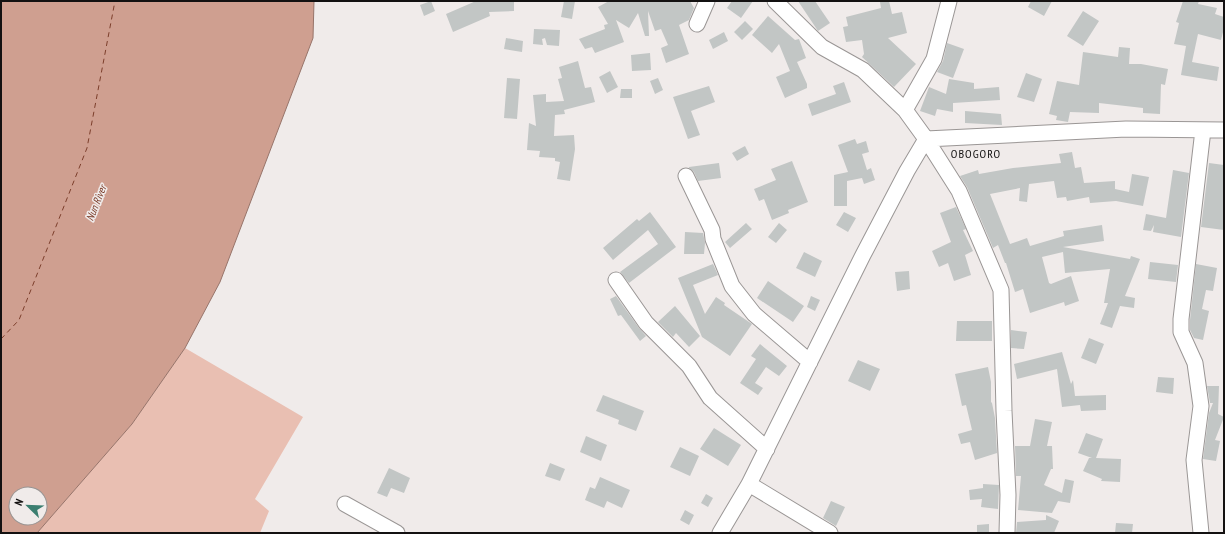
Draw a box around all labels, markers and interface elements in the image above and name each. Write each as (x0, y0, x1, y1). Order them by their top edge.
district label: OBOGORO (951, 146, 1001, 161)
water label: Nun River (83, 181, 110, 223)
north arrow (8, 486, 48, 526)
text: N (11, 497, 26, 508)

